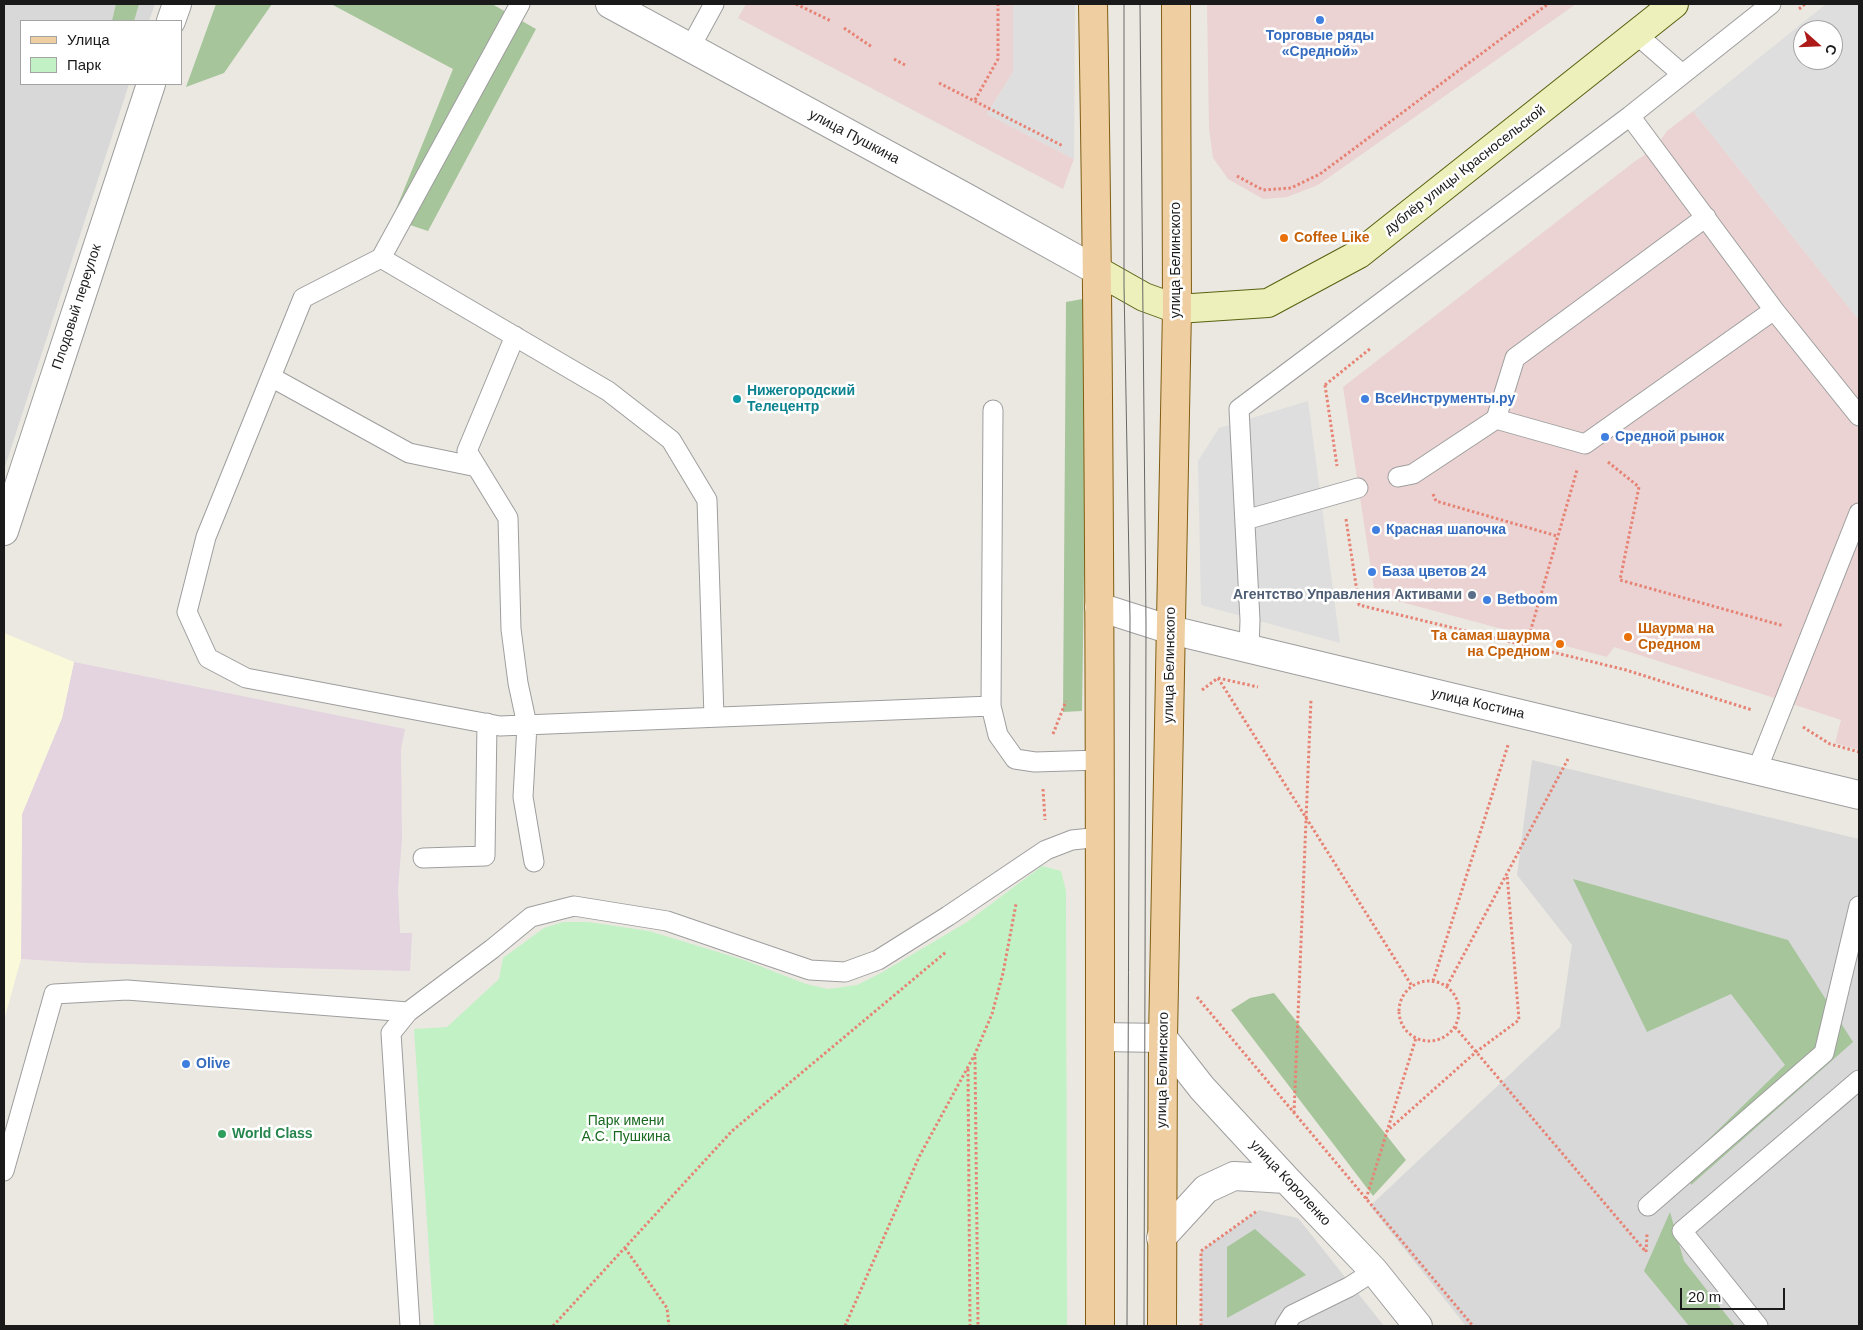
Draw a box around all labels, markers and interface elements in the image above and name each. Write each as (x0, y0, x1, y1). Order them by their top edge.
marker: Торговые ряды «Средной» (1314, 14, 1326, 26)
legend (20, 20, 182, 85)
north arrow (1793, 20, 1843, 70)
place label: Торговые ряды «Средной» (1266, 28, 1374, 60)
text: Улица (67, 31, 110, 48)
text: С (1822, 42, 1840, 57)
text: Парк (67, 56, 101, 73)
street label: дублёр улицы Красносельской (1381, 102, 1549, 238)
street label: улица Пушкина (806, 106, 902, 168)
street label: улица Белинского (1168, 202, 1184, 318)
place label: Coffee Like (1294, 230, 1369, 246)
marker: Coffee Like (1278, 232, 1290, 244)
street label: Плодовый переулок (49, 242, 105, 372)
place label: Нижегородский Телецентр (747, 383, 855, 416)
place label: ВсеИнструменты.ру (1375, 391, 1515, 407)
marker: Нижегородский Телецентр (731, 393, 743, 405)
marker: ВсеИнструменты.ру (1359, 393, 1371, 405)
place label: Средной рынок (1615, 429, 1724, 445)
marker: Средной рынок (1599, 431, 1611, 443)
place label: Красная шапочка (1386, 522, 1506, 538)
marker: Красная шапочка (1370, 524, 1382, 536)
place label: База цветов 24 (1382, 564, 1486, 580)
marker: База цветов 24 (1366, 566, 1378, 578)
place label: Агентство Управления Активами (1233, 587, 1462, 603)
marker: Агентство Управления Активами (1466, 589, 1478, 601)
place label: Betboom (1497, 592, 1558, 608)
marker: Betboom (1481, 594, 1493, 606)
street label: улица Белинского (1161, 607, 1179, 723)
place label: Шаурма на Средном (1638, 621, 1714, 654)
place label: Та самая шаурма на Средном (1431, 628, 1550, 660)
marker: Шаурма на Средном (1622, 631, 1634, 643)
marker: Та самая шаурма на Средном (1554, 638, 1566, 650)
street label: улица Костина (1430, 685, 1526, 723)
street label: улица Белинского (1154, 1012, 1172, 1128)
place label: Olive (196, 1056, 230, 1072)
marker: Olive (180, 1058, 192, 1070)
park label: Парк имени А.С. Пушкина (582, 1113, 670, 1146)
place label: World Class (232, 1126, 313, 1142)
marker: World Class (216, 1128, 228, 1140)
street label: улица Короленко (1246, 1137, 1334, 1229)
scale bar (1683, 1278, 1788, 1310)
text: 20 m (1688, 1288, 1721, 1305)

